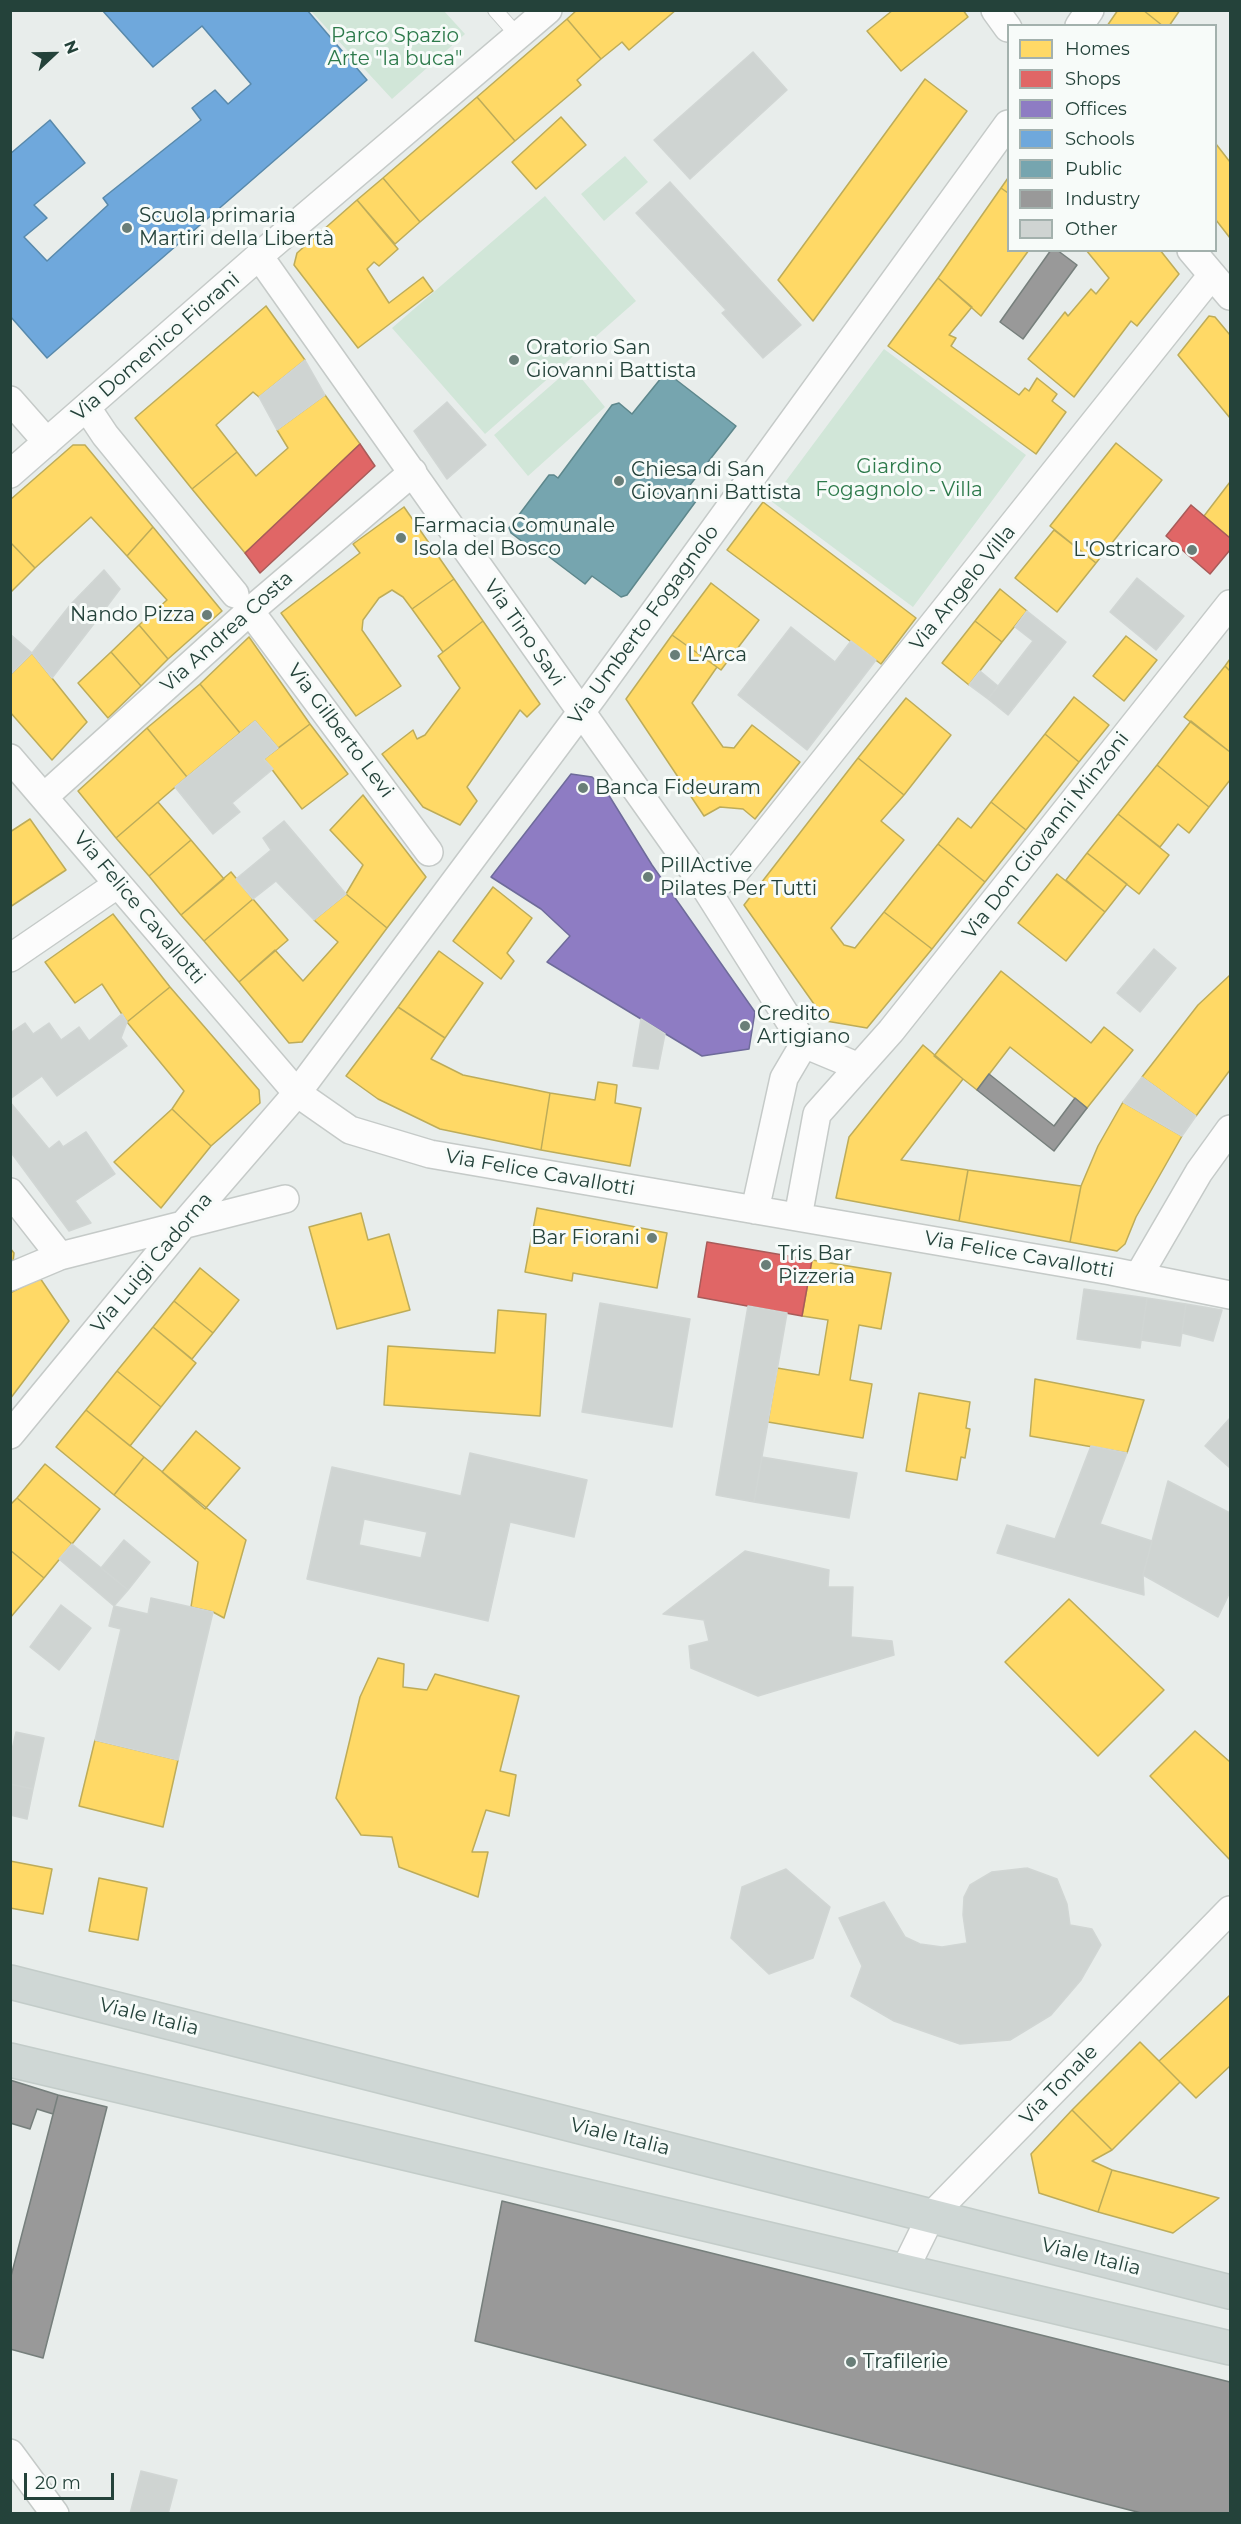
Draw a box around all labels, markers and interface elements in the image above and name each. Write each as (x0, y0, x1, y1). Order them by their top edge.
north arrow (24, 24, 84, 84)
park label: Parco Spazio Arte "la buca" (327, 24, 463, 71)
legend (1007, 24, 1217, 252)
text: N (60, 38, 82, 57)
text: Homes (1065, 38, 1130, 60)
text: Shops (1065, 68, 1121, 90)
text: Offices (1065, 98, 1127, 120)
text: Schools (1065, 128, 1134, 150)
text: Public (1065, 158, 1122, 180)
text: Industry (1065, 188, 1140, 210)
place label: Scuola primaria Martiri della Libertà (139, 204, 334, 251)
text: Other (1065, 218, 1118, 240)
marker: Scuola primaria Martiri della Libertà (120, 221, 134, 235)
street label: Via Domenico Fiorani (67, 268, 245, 426)
place label: Oratorio San Giovanni Battista (526, 336, 696, 383)
marker: Oratorio San Giovanni Battista (507, 353, 521, 367)
park label: Giardino Fogagnolo - Villa (815, 455, 983, 502)
place label: Chiesa di San Giovanni Battista (631, 458, 801, 505)
marker: Chiesa di San Giovanni Battista (612, 474, 626, 488)
place label: Farmacia Comunale Isola del Bosco (413, 514, 615, 561)
street label: Via Angelo Villa (905, 520, 1021, 656)
street label: Via Umberto Fogagnolo (564, 521, 724, 729)
marker: Farmacia Comunale Isola del Bosco (394, 531, 408, 545)
place label: L'Ostricaro (1073, 538, 1180, 562)
marker: L'Ostricaro (1185, 543, 1199, 557)
street label: Via Andrea Costa (156, 566, 298, 698)
street label: Via Tino Savi (479, 575, 569, 691)
place label: Nando Pizza (70, 603, 195, 627)
marker: Nando Pizza (200, 608, 214, 622)
place label: L'Arca (687, 643, 747, 667)
marker: L'Arca (668, 648, 682, 662)
street label: Via Gilberto Levi (282, 659, 398, 803)
street label: Via Don Giovanni Minzoni (958, 728, 1134, 944)
place label: Banca Fideuram (595, 776, 761, 800)
marker: Banca Fideuram (576, 781, 590, 795)
street label: Via Felice Cavallotti (68, 827, 210, 989)
place label: PillActive Pilates Per Tutti (660, 854, 817, 901)
marker: PillActive Pilates Per Tutti (641, 870, 655, 884)
place label: Credito Artigiano (757, 1002, 850, 1049)
marker: Credito Artigiano (738, 1019, 752, 1033)
street label: Via Felice Cavallotti (443, 1145, 637, 1201)
street label: Via Luigi Cadorna (86, 1188, 218, 1338)
place label: Bar Fiorani (531, 1226, 640, 1250)
street label: Via Felice Cavallotti (922, 1227, 1116, 1283)
marker: Bar Fiorani (645, 1231, 659, 1245)
place label: Tris Bar Pizzeria (778, 1242, 855, 1289)
marker: Tris Bar Pizzeria (759, 1258, 773, 1272)
street label: Viale Italia (97, 1993, 201, 2041)
street label: Via Tonale (1015, 2040, 1103, 2130)
street label: Viale Italia (568, 2113, 672, 2161)
street label: Viale Italia (1039, 2233, 1143, 2281)
place label: Trafilerie (863, 2350, 948, 2374)
marker: Trafilerie (844, 2355, 858, 2369)
scale bar (27, 2461, 117, 2499)
text: 20 m (35, 2472, 81, 2494)

